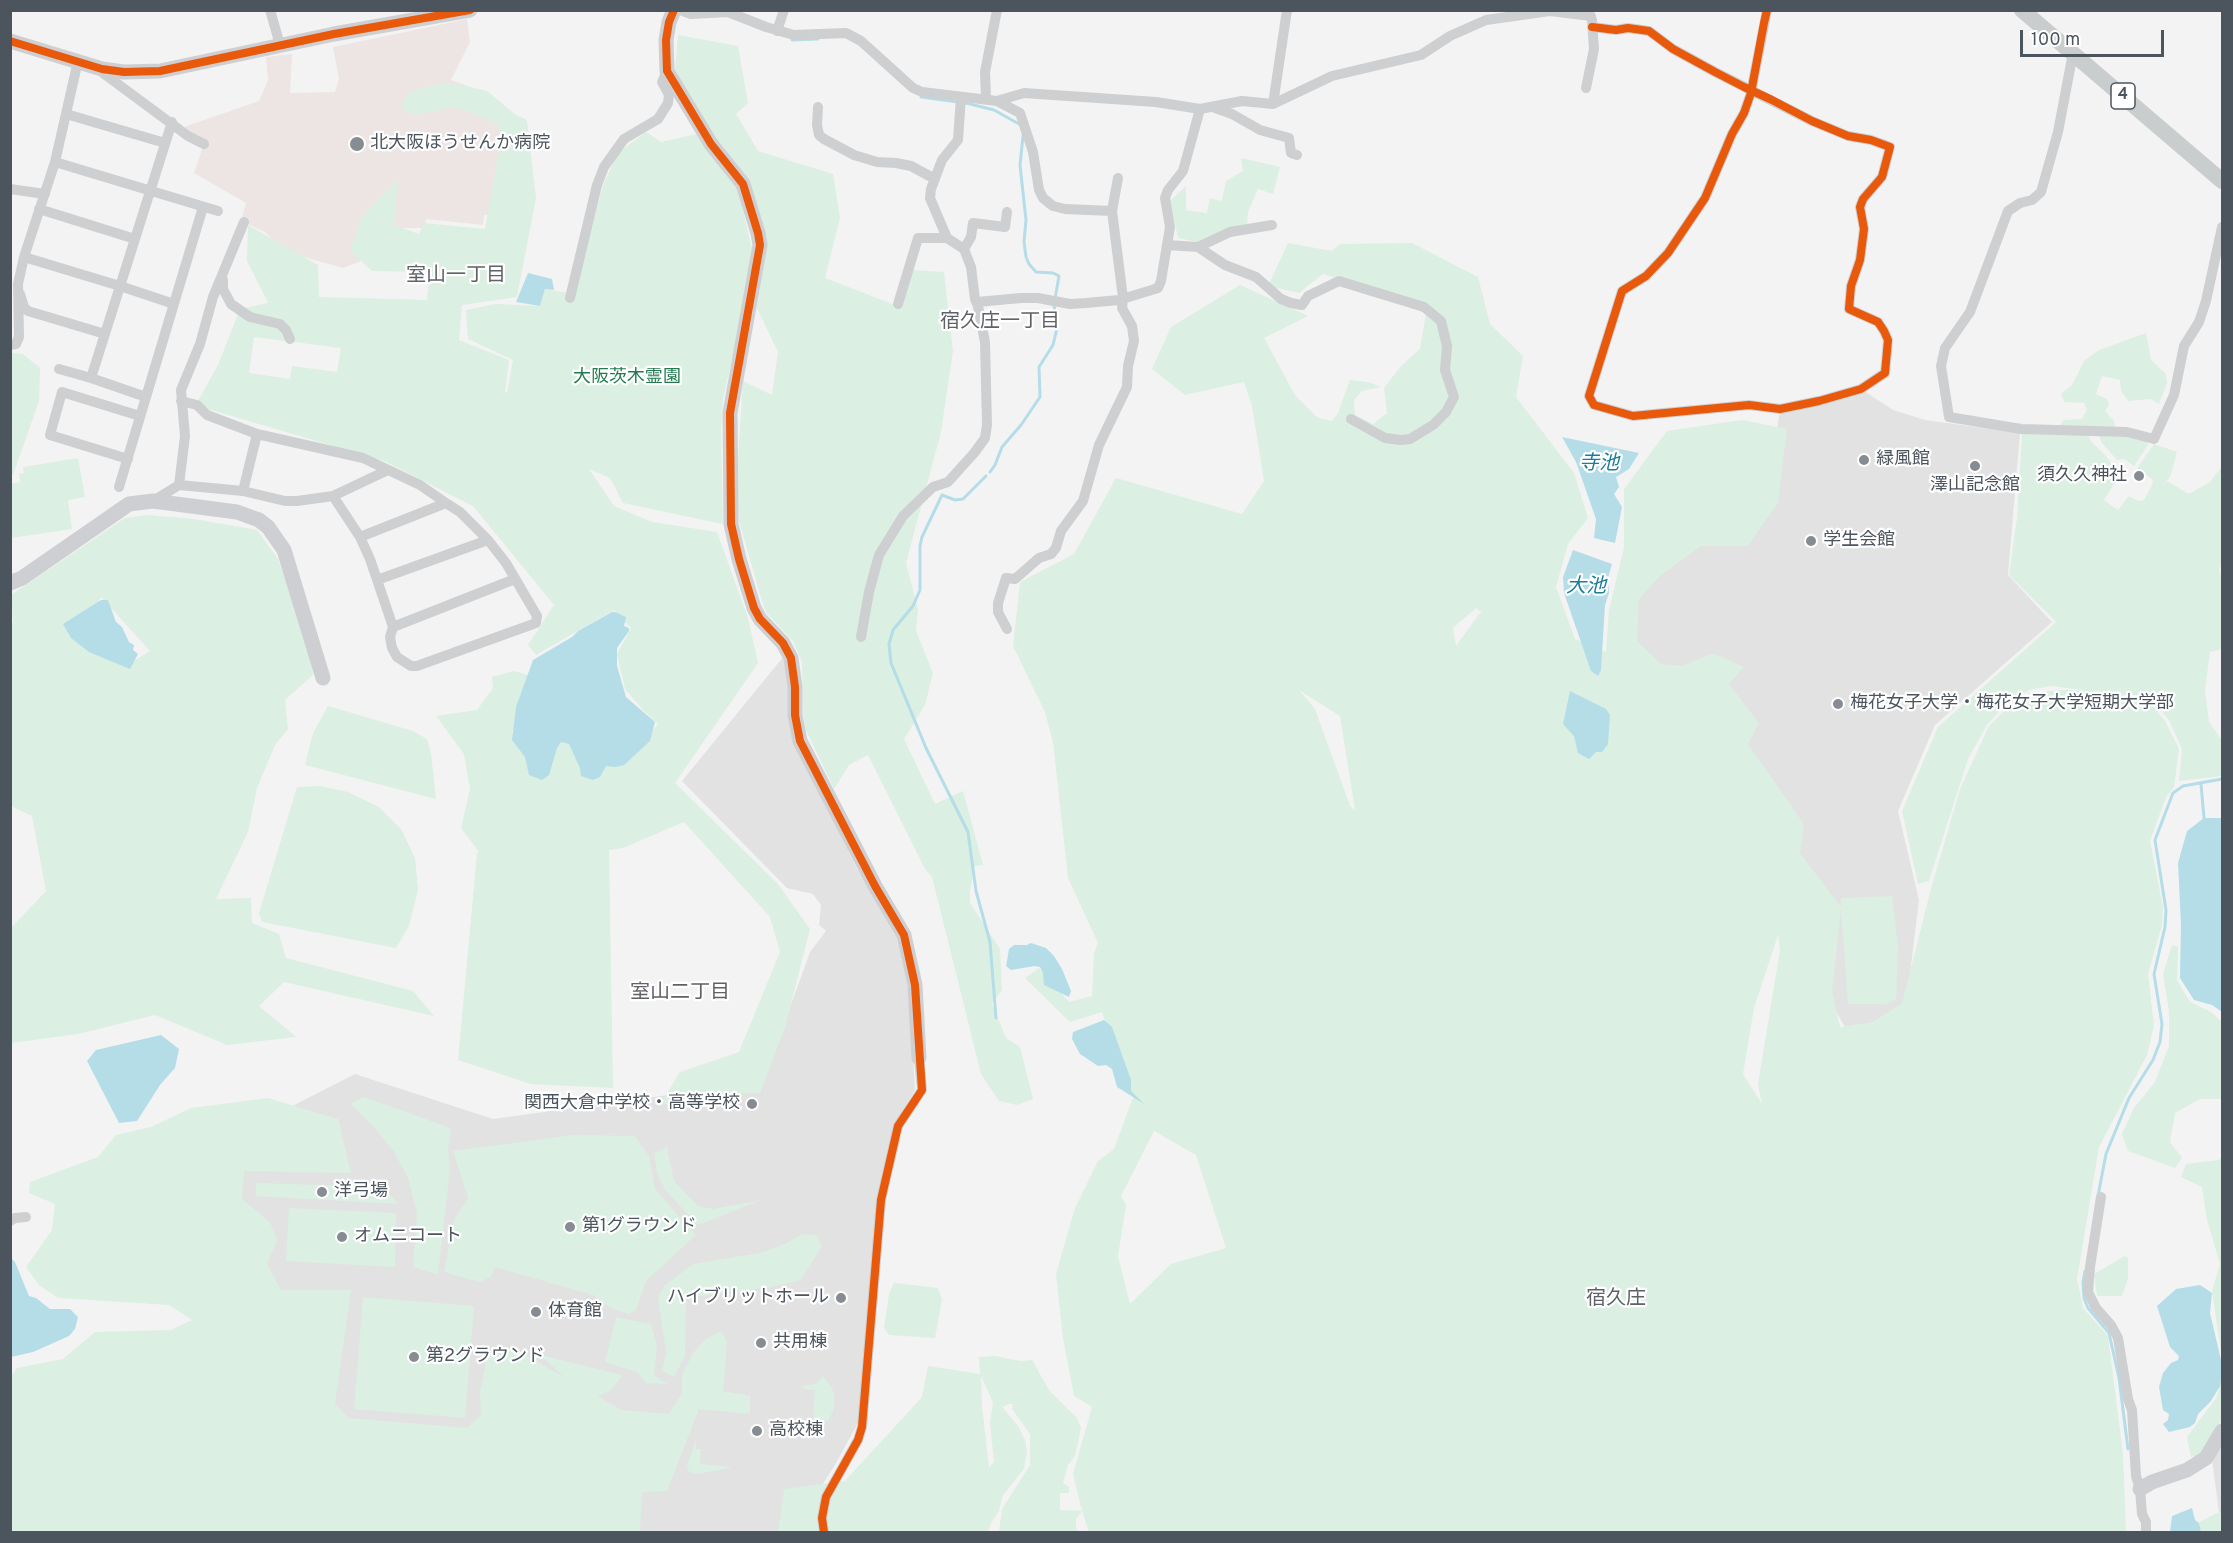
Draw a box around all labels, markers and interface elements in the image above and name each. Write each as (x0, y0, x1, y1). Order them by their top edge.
scale bar (2023, 18, 2167, 56)
text: 100 m (2031, 29, 2080, 52)
road number: 4 (2111, 83, 2135, 109)
place label: 北大阪ほうせんか病院 (370, 133, 550, 155)
marker: 北大阪ほうせんか病院 (348, 135, 366, 153)
district label: 室山一丁目 (406, 265, 506, 289)
district label: 宿久庄一丁目 (940, 311, 1060, 335)
park label: 大阪茨木霊園 (573, 367, 681, 389)
place label: 緑風館 (1876, 449, 1930, 471)
water label: 寺池 (1579, 453, 1619, 477)
marker: 緑風館 (1857, 453, 1871, 467)
marker: 澤山記念館 (1968, 459, 1982, 473)
place label: 須久久神社 (2037, 465, 2127, 487)
marker: 須久久神社 (2132, 469, 2146, 483)
place label: 澤山記念館 (1930, 475, 2020, 497)
place label: 学生会館 (1823, 530, 1895, 552)
marker: 学生会館 (1804, 534, 1818, 548)
water label: 大池 (1566, 576, 1606, 600)
place label: 梅花女子大学・梅花女子大学短期大学部 (1850, 693, 2174, 715)
marker: 梅花女子大学・梅花女子大学短期大学部 (1831, 697, 1845, 711)
district label: 室山二丁目 (630, 982, 730, 1006)
place label: 関西大倉中学校・高等学校 (524, 1093, 740, 1115)
marker: 関西大倉中学校・高等学校 (745, 1097, 759, 1111)
place label: 洋弓場 (334, 1181, 388, 1203)
marker: 洋弓場 (315, 1185, 329, 1199)
place label: 第1グラウンド (582, 1216, 697, 1238)
marker: 第1グラウンド (563, 1220, 577, 1234)
place label: オムニコート (354, 1226, 462, 1248)
marker: オムニコート (335, 1230, 349, 1244)
place label: ハイブリットホール (667, 1287, 829, 1309)
district label: 宿久庄 (1586, 1288, 1646, 1312)
marker: ハイブリットホール (834, 1291, 848, 1305)
place label: 体育館 (548, 1301, 602, 1323)
marker: 体育館 (529, 1305, 543, 1319)
place label: 共用棟 (773, 1332, 827, 1354)
marker: 共用棟 (754, 1336, 768, 1350)
place label: 第2グラウンド (426, 1346, 545, 1368)
marker: 第2グラウンド (407, 1350, 421, 1364)
place label: 高校棟 (769, 1420, 823, 1442)
marker: 高校棟 (750, 1424, 764, 1438)

